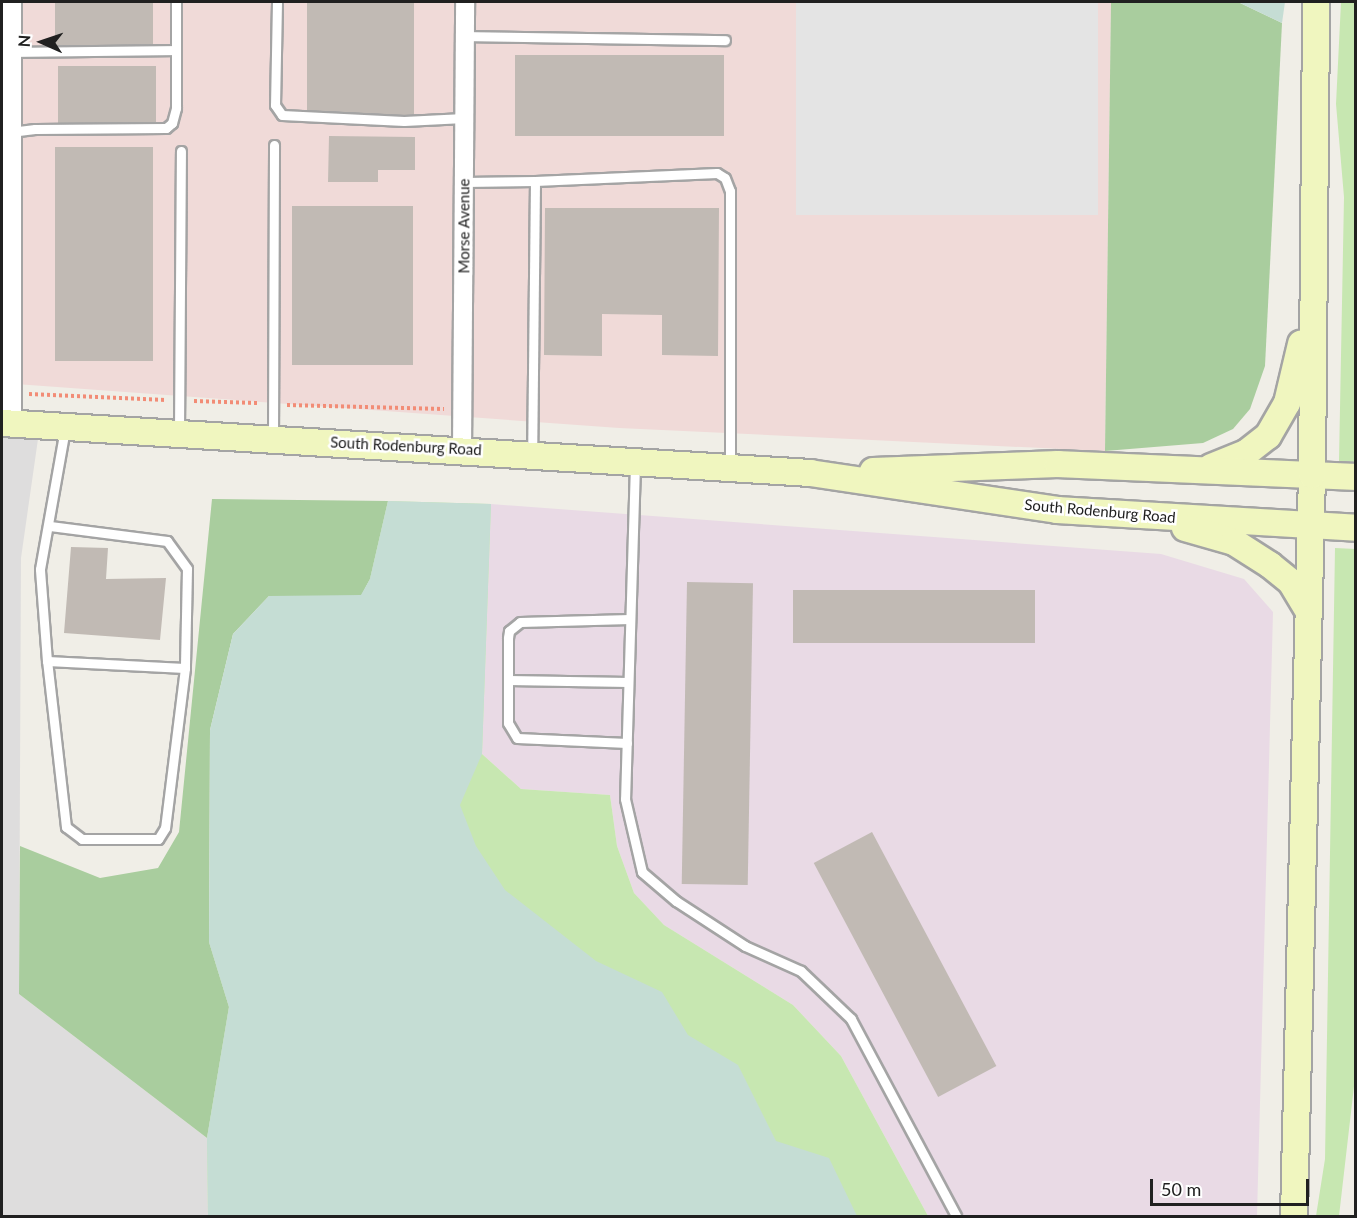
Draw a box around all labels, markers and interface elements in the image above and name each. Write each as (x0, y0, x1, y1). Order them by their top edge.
north arrow (12, 12, 72, 72)
text: N (14, 34, 33, 48)
street label: Morse Avenue (455, 178, 473, 274)
street label: South Rodenburg Road (330, 433, 482, 459)
street label: South Rodenburg Road (1024, 495, 1176, 527)
scale bar (1153, 1167, 1312, 1205)
text: 50 m (1161, 1178, 1201, 1200)

